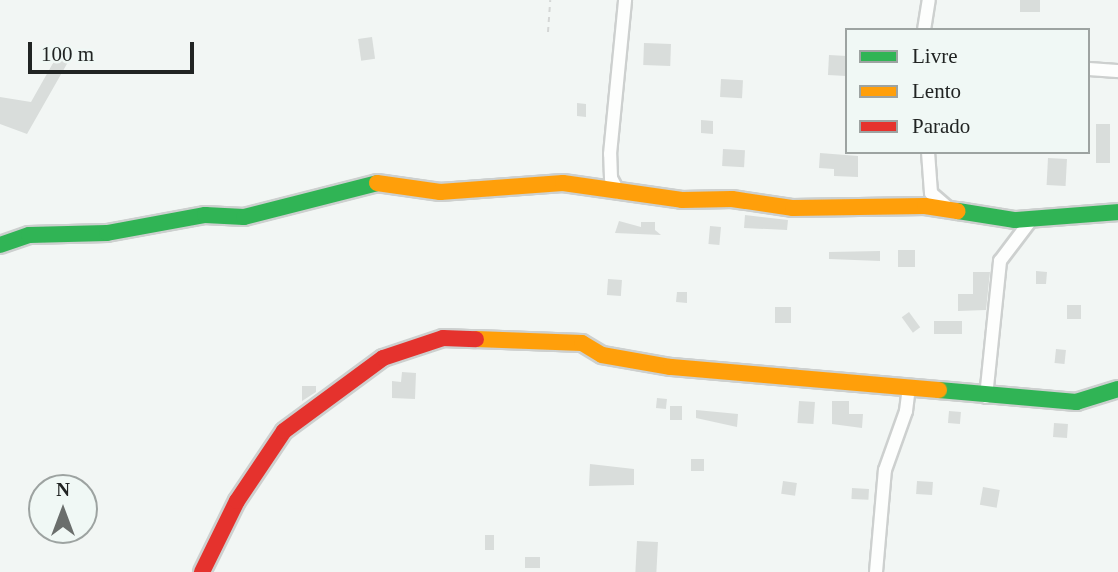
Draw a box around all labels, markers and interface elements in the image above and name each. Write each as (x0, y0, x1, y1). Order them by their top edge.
scale bar (32, 28, 198, 72)
legend (845, 28, 1090, 154)
text: 100 m (41, 42, 94, 66)
text: Livre (912, 44, 957, 68)
text: Lento (912, 79, 961, 103)
text: Parado (912, 114, 970, 138)
north arrow (28, 474, 98, 544)
text: N (56, 479, 70, 500)

